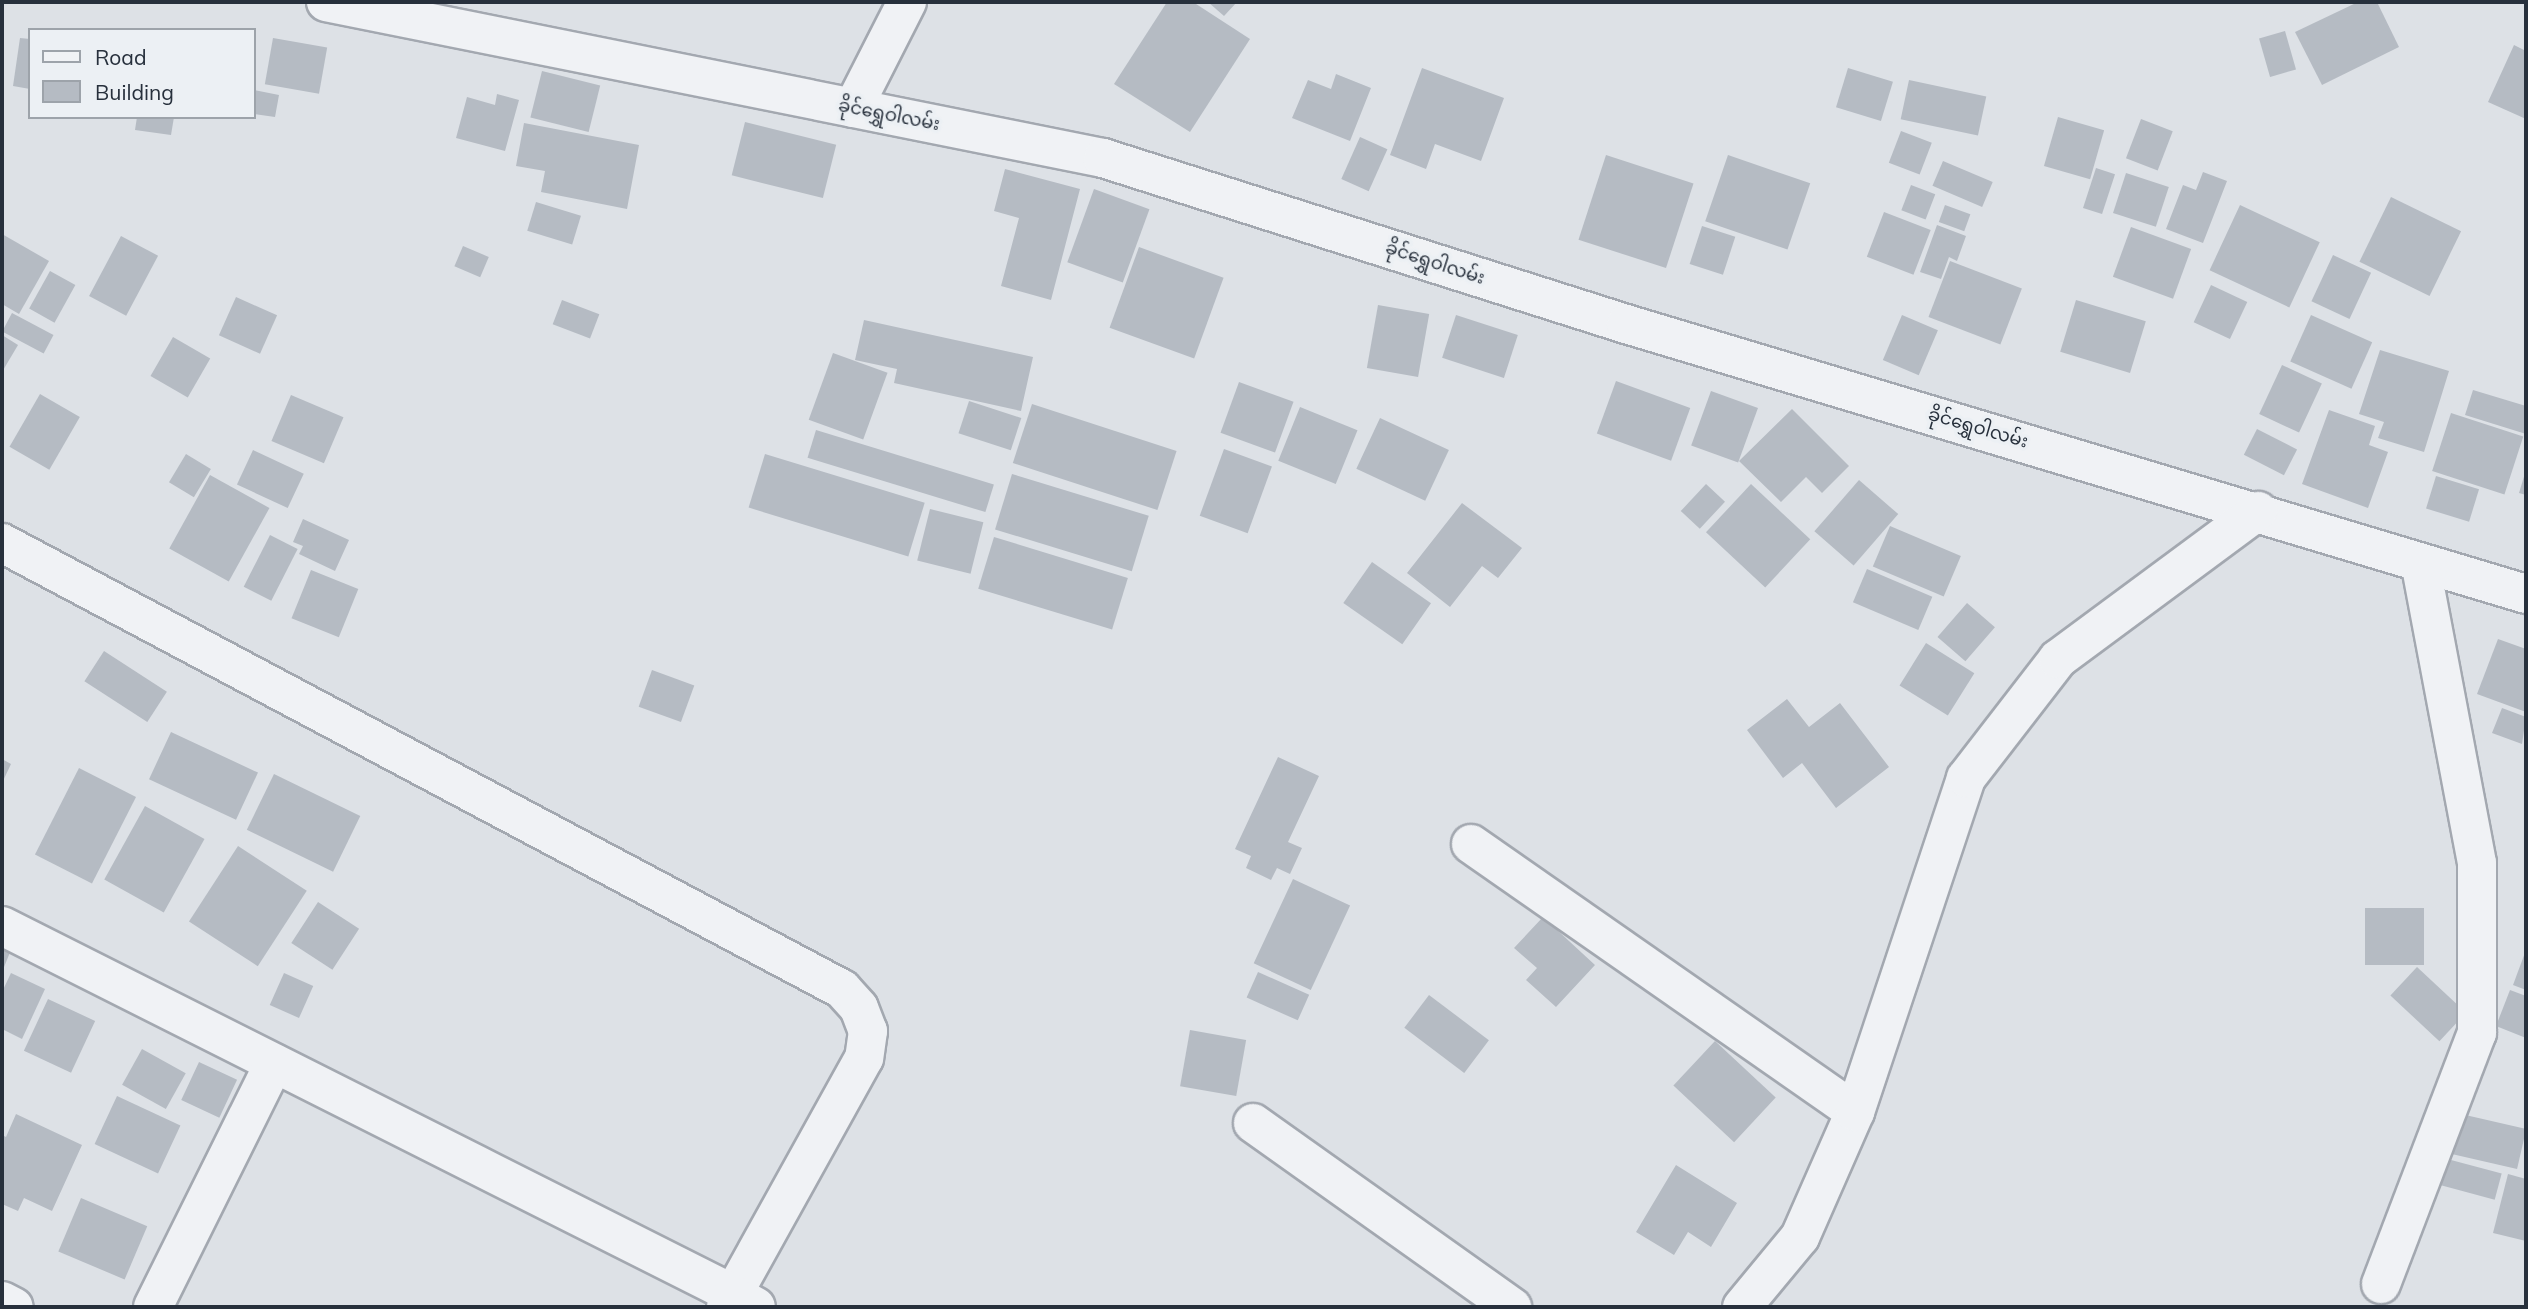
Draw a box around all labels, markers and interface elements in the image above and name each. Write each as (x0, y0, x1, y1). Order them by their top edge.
legend (28, 28, 256, 119)
text: Road (95, 44, 146, 70)
text: Building (95, 79, 174, 105)
street label: ခိုင်ရွှေဝါလမ်း (836, 95, 942, 135)
street label: ခိုင်ရွှေဝါလမ်း (1383, 237, 1487, 289)
street label: ခိုင်ရွှေဝါလမ်း (1926, 403, 2030, 453)

